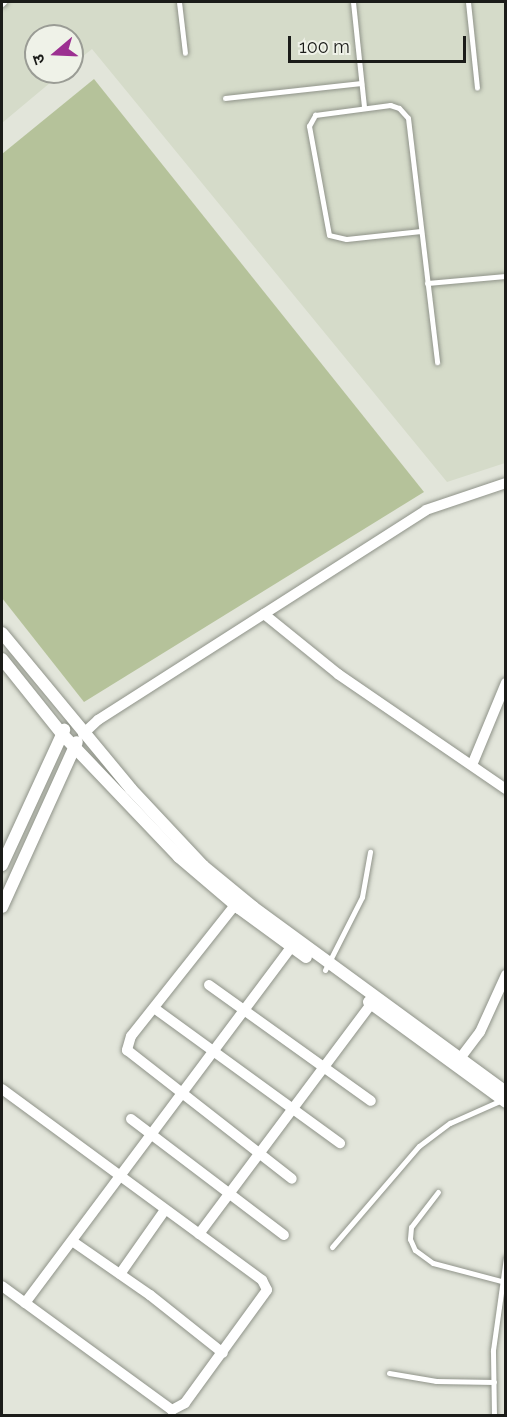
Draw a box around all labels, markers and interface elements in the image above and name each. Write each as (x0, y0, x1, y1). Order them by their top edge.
north arrow (24, 24, 84, 84)
scale bar (291, 24, 470, 62)
text: 100 m (299, 36, 350, 57)
text: उ (28, 52, 49, 67)

